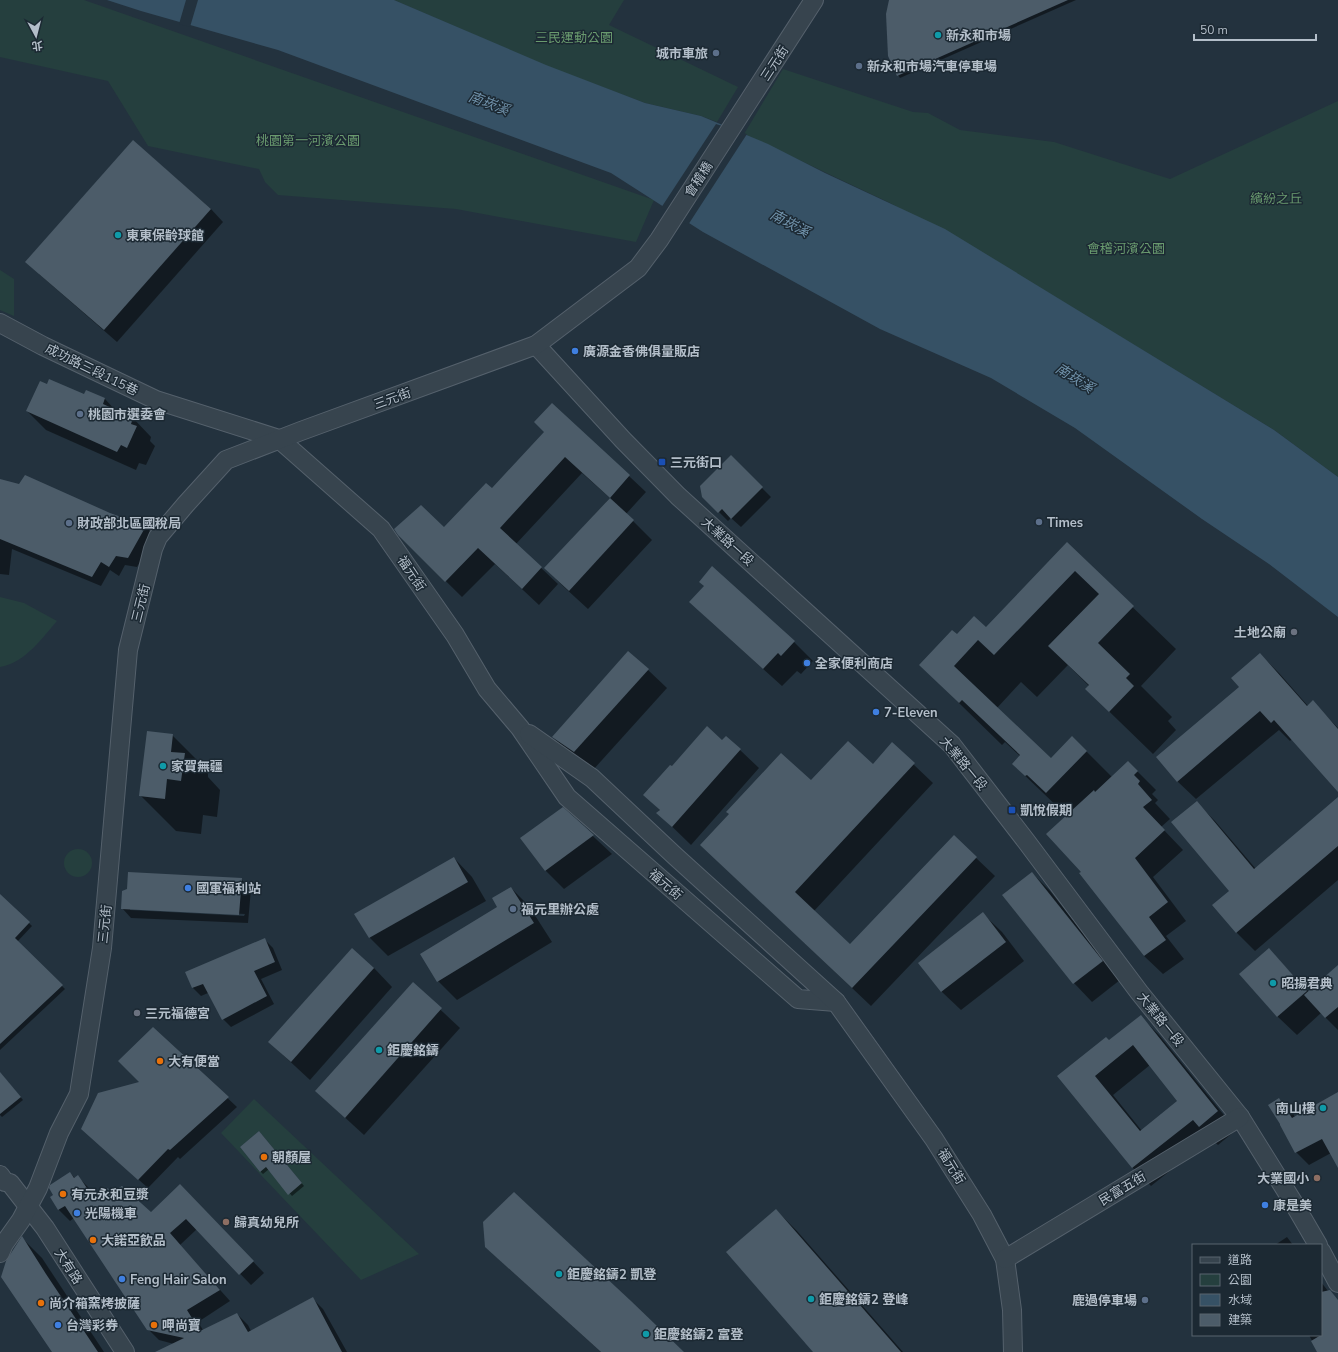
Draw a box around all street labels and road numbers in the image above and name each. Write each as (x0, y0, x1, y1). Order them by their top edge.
street label: 三元街 (757, 42, 793, 85)
street label: 會稽橋 (681, 158, 717, 201)
street label: 成功路三段115巷 (42, 340, 141, 400)
street label: 三元街 (371, 384, 414, 414)
street label: 大業路一段 (697, 513, 758, 570)
street label: 福元街 (393, 552, 430, 595)
street label: 三元街 (128, 582, 154, 624)
street label: 大業路一段 (935, 733, 991, 794)
street label: 福元街 (645, 865, 686, 904)
street label: 三元街 (94, 904, 116, 944)
street label: 大業路一段 (1133, 989, 1188, 1051)
street label: 福元街 (933, 1145, 969, 1188)
street label: 民富五街 (1096, 1168, 1149, 1210)
street label: 大有路 (50, 1245, 86, 1288)

